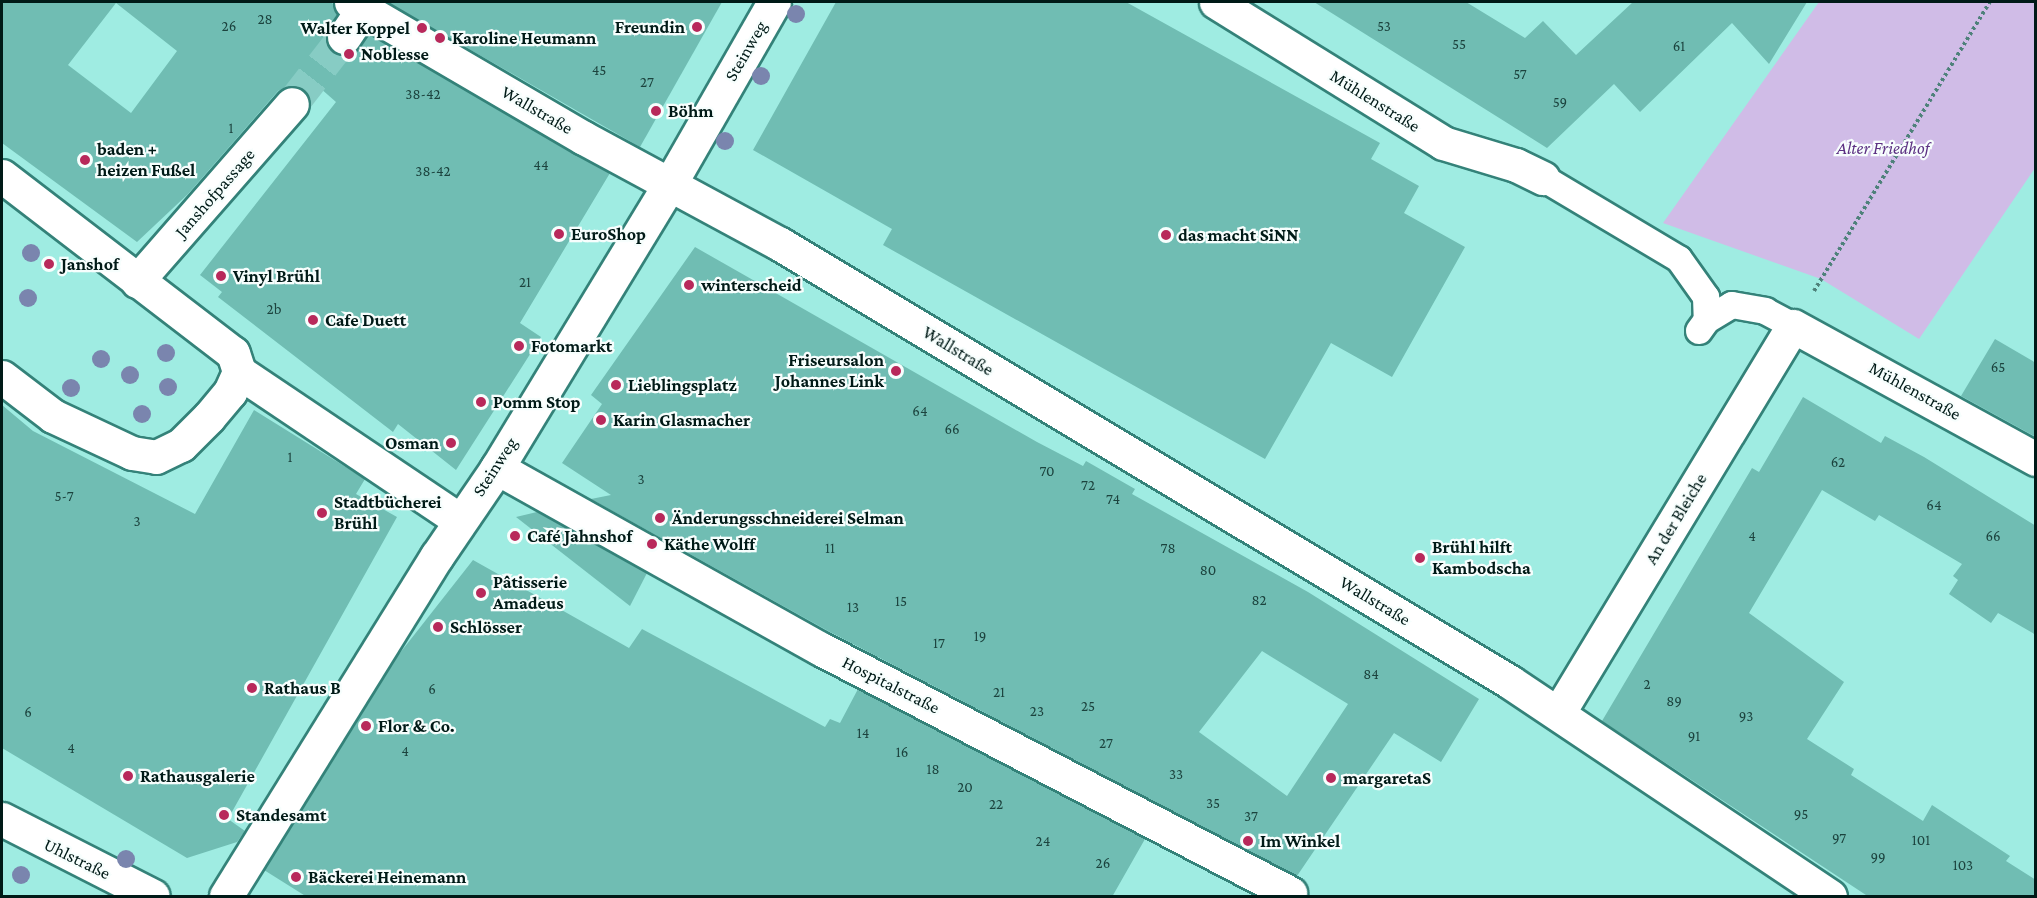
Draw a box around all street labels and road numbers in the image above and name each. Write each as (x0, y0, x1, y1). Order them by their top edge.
street label: Steinweg (720, 17, 772, 85)
street label: Mühlenstraße (1326, 65, 1424, 137)
street label: Wallstraße (497, 81, 577, 139)
street label: Janshofpassage (170, 144, 260, 242)
street label: Wallstraße (919, 321, 997, 381)
street label: Mühlenstraße (1865, 357, 1965, 425)
street label: Steinweg (468, 433, 522, 501)
street label: An der Bleiche (1640, 469, 1712, 569)
street label: Wallstraße (1336, 571, 1414, 631)
street label: Hospitalstraße (839, 651, 943, 719)
street label: Uhlstraße (40, 834, 114, 884)

